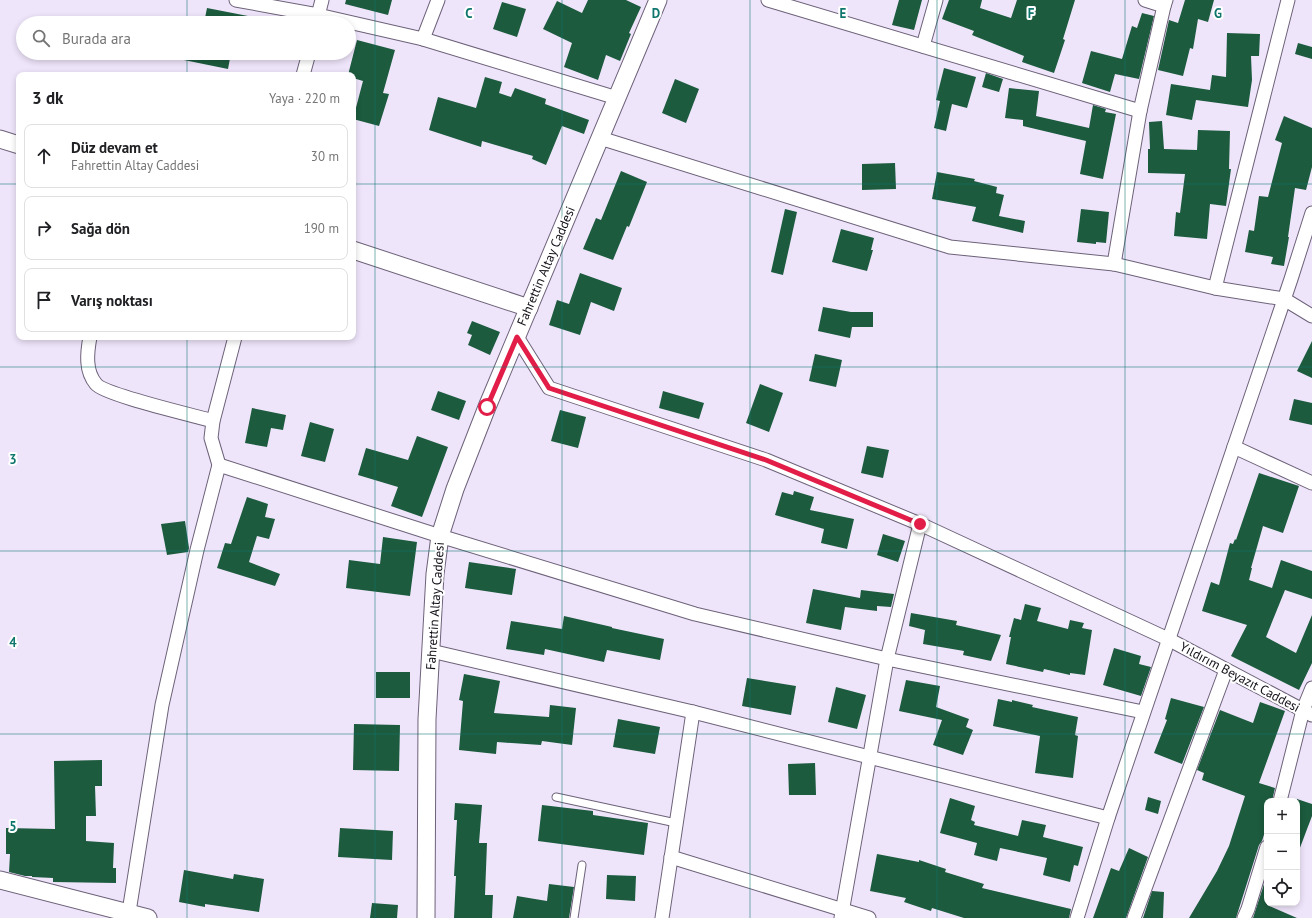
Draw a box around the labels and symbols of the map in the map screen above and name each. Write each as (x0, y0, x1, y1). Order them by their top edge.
text: C (465, 5, 473, 22)
text: D (652, 5, 660, 22)
text: E (840, 5, 847, 22)
text: F (1028, 5, 1035, 22)
text: G (1214, 5, 1222, 22)
street label: Fahrettin Altay Caddesi (513, 204, 579, 328)
route start (478, 398, 496, 416)
text: 3 (9, 451, 17, 468)
route end (911, 515, 929, 533)
street label: Fahrettin Altay Caddesi (422, 541, 448, 671)
text: 4 (9, 634, 17, 651)
street label: Yıldırım Beyazıt Caddesi (1177, 638, 1303, 716)
text: 5 (9, 818, 17, 835)

